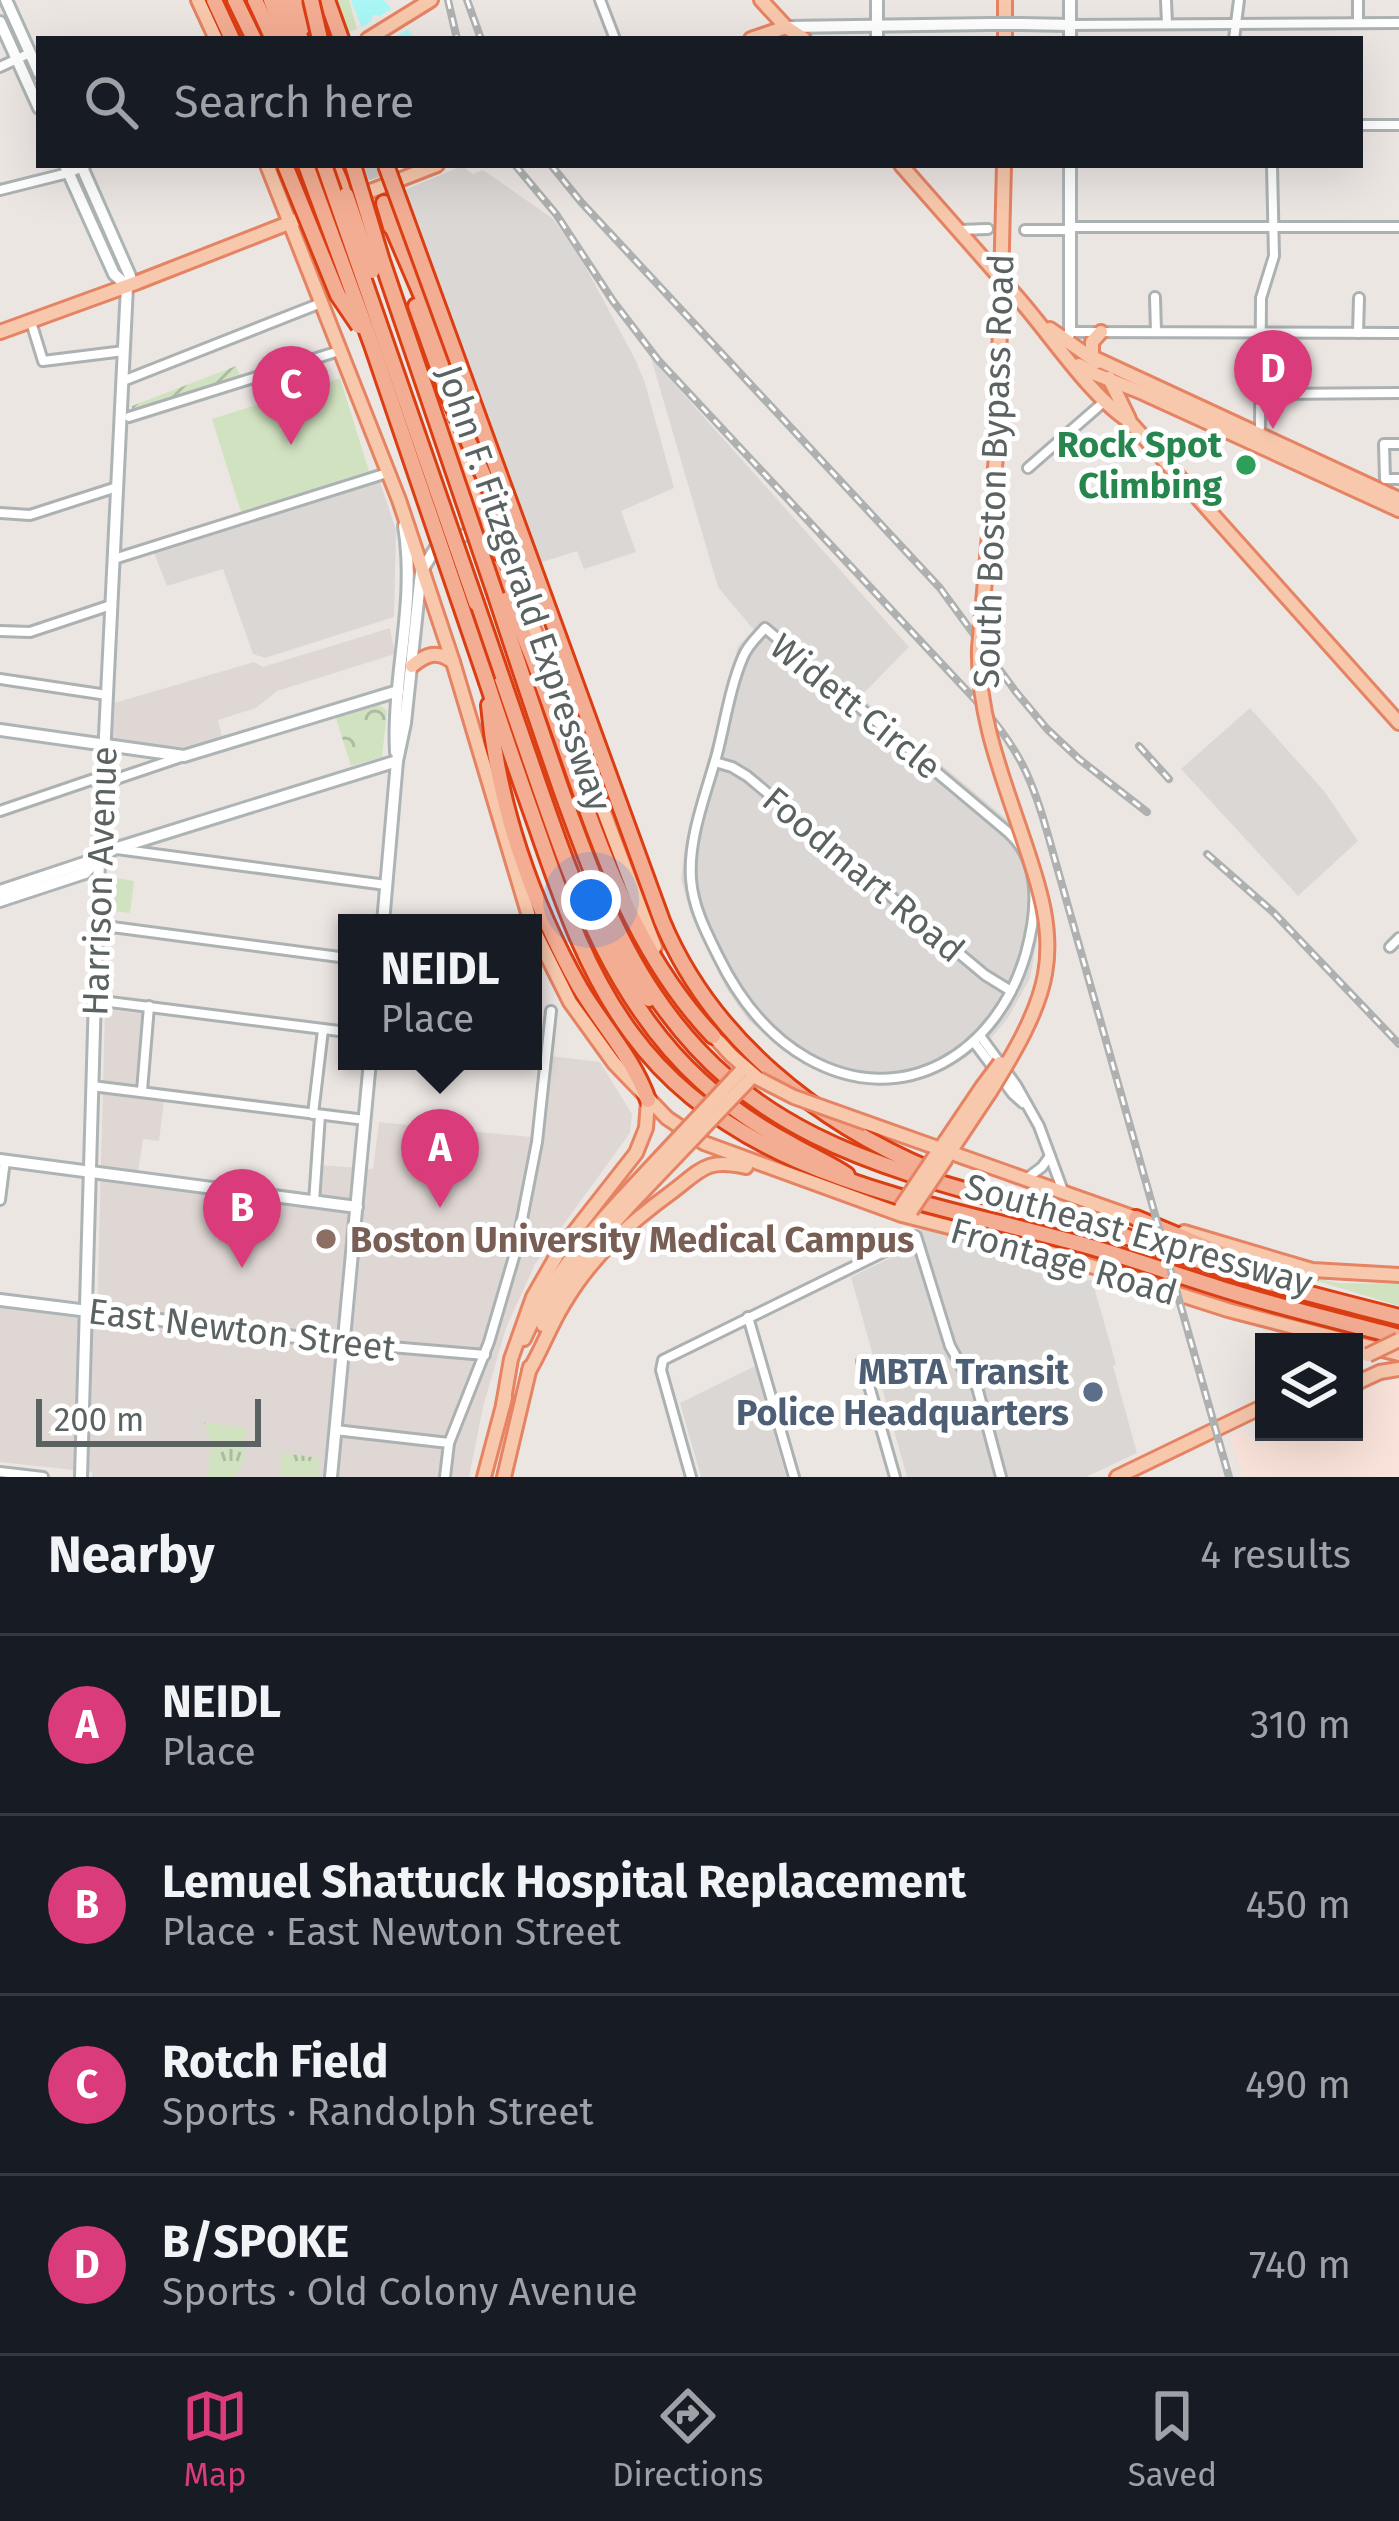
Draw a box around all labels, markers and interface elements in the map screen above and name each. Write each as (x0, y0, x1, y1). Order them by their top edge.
search box (36, 36, 1363, 168)
icon: search (78, 69, 144, 135)
text: Search here (174, 75, 414, 129)
street label: South Boston Bypass Road (964, 253, 1024, 689)
pin: D (1234, 330, 1312, 429)
pin: C (252, 346, 330, 445)
street label: John F. Fitzgerald Expressway (427, 360, 621, 817)
place label: Rock Spot Climbing (1057, 423, 1223, 508)
marker: Rock Spot Climbing (1233, 452, 1259, 478)
street label: Widett Circle (761, 625, 950, 789)
street label: Harrison Avenue (73, 745, 127, 1017)
street label: Foodmart Road (754, 778, 973, 972)
your location (561, 870, 621, 930)
popup (338, 914, 542, 1070)
text: NEIDL (380, 942, 500, 996)
text: Place (380, 996, 474, 1042)
pin: A (401, 1109, 479, 1208)
street label: Southeast Expressway (960, 1164, 1318, 1306)
pin: B (203, 1169, 281, 1268)
street label: Frontage Road (945, 1209, 1182, 1315)
place label: Boston University Medical Campus (350, 1218, 914, 1262)
marker: Boston University Medical Campus (313, 1226, 339, 1252)
street label: East Newton Street (86, 1289, 398, 1371)
map controls (1255, 1333, 1363, 1441)
button: layers (1255, 1333, 1363, 1441)
place label: MBTA Transit Police Headquarters (736, 1350, 1070, 1435)
marker: MBTA Transit Police Headquarters (1080, 1379, 1106, 1405)
scale bar (36, 1393, 261, 1446)
text: 200 m (54, 1400, 144, 1440)
text: Nearby (48, 1524, 214, 1586)
text: 4 results (1200, 1532, 1351, 1578)
text: NEIDL (162, 1675, 281, 1729)
text: A (75, 1702, 99, 1748)
text: 310 m (1250, 1702, 1351, 1748)
text: Place (162, 1729, 256, 1775)
text: Lemuel Shattuck Hospital Replacement (162, 1855, 966, 1909)
text: B (75, 1882, 99, 1928)
text: 450 m (1246, 1882, 1351, 1928)
text: Place · East Newton Street (162, 1909, 621, 1955)
text: Rotch Field (162, 2035, 388, 2089)
text: C (76, 2062, 98, 2108)
text: 490 m (1245, 2062, 1351, 2108)
text: Sports · Randolph Street (162, 2089, 594, 2135)
text: B/SPOKE (162, 2215, 349, 2269)
text: D (74, 2242, 100, 2288)
text: 740 m (1249, 2242, 1351, 2288)
text: Sports · Old Colony Avenue (162, 2269, 638, 2315)
tab: Map (182, 2383, 248, 2495)
tab: Directions (612, 2383, 764, 2495)
tab: Saved (1128, 2383, 1217, 2495)

